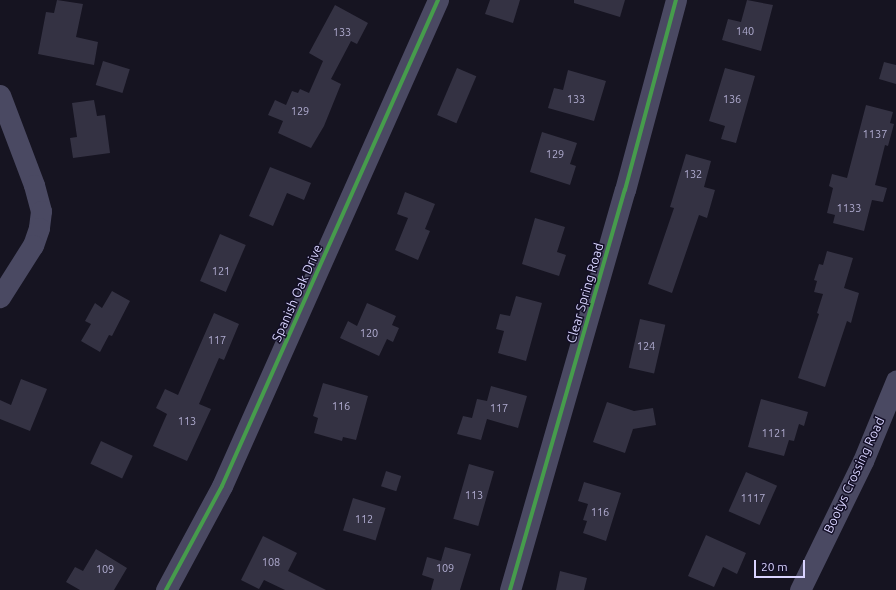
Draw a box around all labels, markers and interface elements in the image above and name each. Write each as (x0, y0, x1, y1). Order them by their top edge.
house number: 140 (736, 24, 754, 38)
house number: 133 (333, 25, 351, 39)
house number: 133 (567, 92, 585, 106)
house number: 136 (723, 92, 741, 106)
house number: 129 (291, 104, 309, 118)
house number: 1137 (863, 127, 887, 141)
house number: 129 (546, 147, 564, 161)
house number: 132 (684, 167, 702, 181)
house number: 1133 (837, 201, 861, 215)
street label: Clear Spring Road (563, 241, 607, 345)
street label: Spanish Oak Drive (269, 242, 325, 344)
house number: 121 (212, 264, 230, 278)
house number: 120 (360, 326, 378, 340)
house number: 117 (208, 333, 226, 347)
house number: 124 (637, 339, 655, 353)
house number: 116 (332, 399, 350, 413)
house number: 117 (490, 401, 508, 415)
house number: 113 (178, 414, 196, 428)
street label: Bootys Crossing Road (820, 414, 888, 536)
house number: 1121 (762, 426, 786, 440)
house number: 113 (465, 488, 483, 502)
house number: 1117 (741, 491, 765, 505)
house number: 116 (591, 505, 609, 519)
house number: 112 (355, 512, 373, 526)
scale bar (756, 552, 807, 578)
house number: 108 (262, 555, 280, 569)
text: 20 m (761, 560, 788, 573)
house number: 109 (436, 561, 454, 575)
house number: 109 (96, 562, 114, 576)

